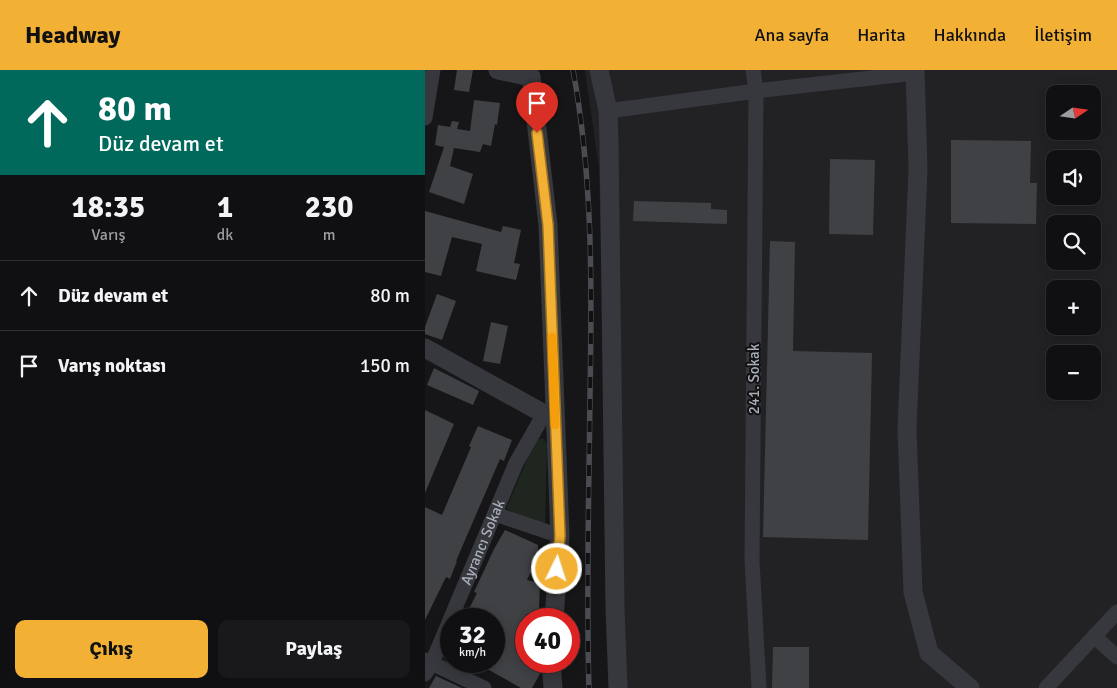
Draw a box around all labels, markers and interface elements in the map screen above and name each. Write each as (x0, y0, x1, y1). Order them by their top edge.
text: Headway (25, 20, 121, 50)
text: Ana sayfa (755, 24, 829, 46)
text: Harita (857, 24, 906, 46)
text: Hakkında (934, 24, 1006, 46)
text: İletişim (1034, 24, 1092, 46)
pin (516, 82, 558, 133)
north arrow (1046, 85, 1101, 140)
map controls (1046, 85, 1101, 400)
text: 80 m (98, 87, 172, 130)
icon: arrive (523, 89, 551, 117)
icon: ahead (15, 90, 80, 155)
text: Düz devam et (98, 130, 224, 157)
button: sound (1046, 150, 1101, 205)
text: 18:35 (72, 189, 145, 226)
text: 1 (217, 189, 233, 226)
text: 230 (305, 189, 353, 226)
button: search (1046, 215, 1101, 270)
text: Varış (91, 225, 125, 245)
text: dk (217, 225, 233, 245)
text: m (323, 225, 335, 245)
button: + (1046, 280, 1101, 335)
icon: ahead (15, 282, 43, 310)
text: Düz devam et (58, 284, 168, 308)
text: 80 m (370, 284, 410, 308)
street label: 241. Sokak (745, 343, 763, 414)
button: − (1046, 345, 1101, 400)
icon: arrive (15, 352, 43, 380)
text: Varış noktası (58, 354, 166, 378)
text: 150 m (360, 354, 410, 378)
street label: Ayrancı Sokak (457, 497, 509, 588)
position arrow (530, 542, 582, 594)
speed limit sign: 40 (515, 608, 580, 673)
text: 32 (459, 619, 486, 650)
button: Çıkış (15, 620, 208, 678)
button: Paylaş (218, 620, 410, 678)
text: km/h (459, 645, 486, 660)

